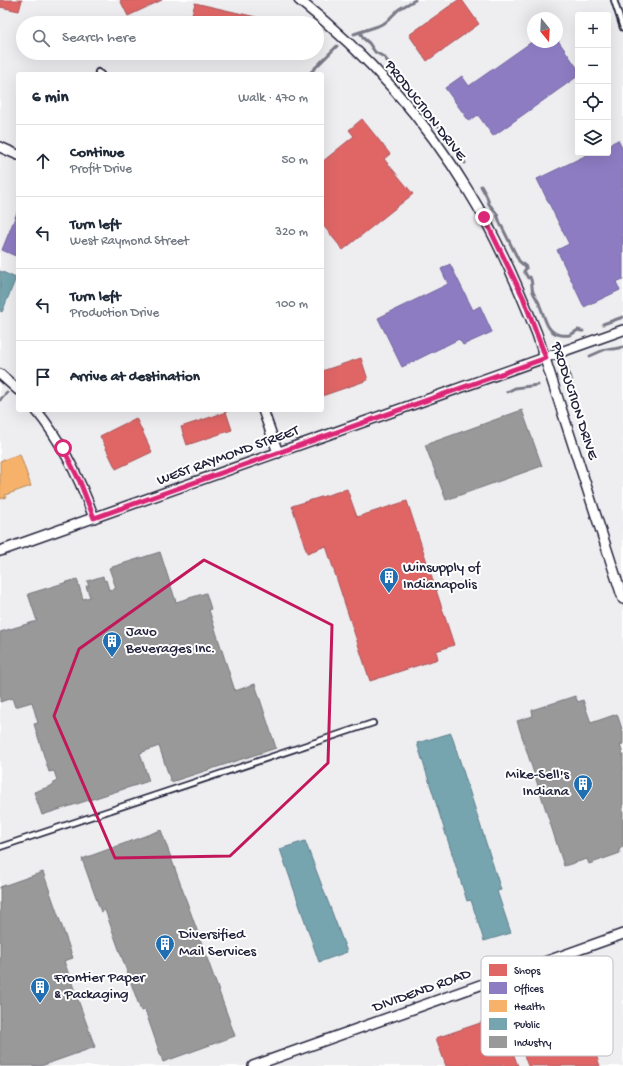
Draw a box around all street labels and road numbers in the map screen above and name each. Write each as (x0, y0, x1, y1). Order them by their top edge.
street label: PRODUCTION DRIVE (380, 56, 470, 165)
street label: PRODUCTION DRIVE (546, 339, 602, 463)
street label: WEST RAYMOND STREET (155, 422, 303, 490)
street label: DIVIDEND ROAD (370, 965, 474, 1017)

